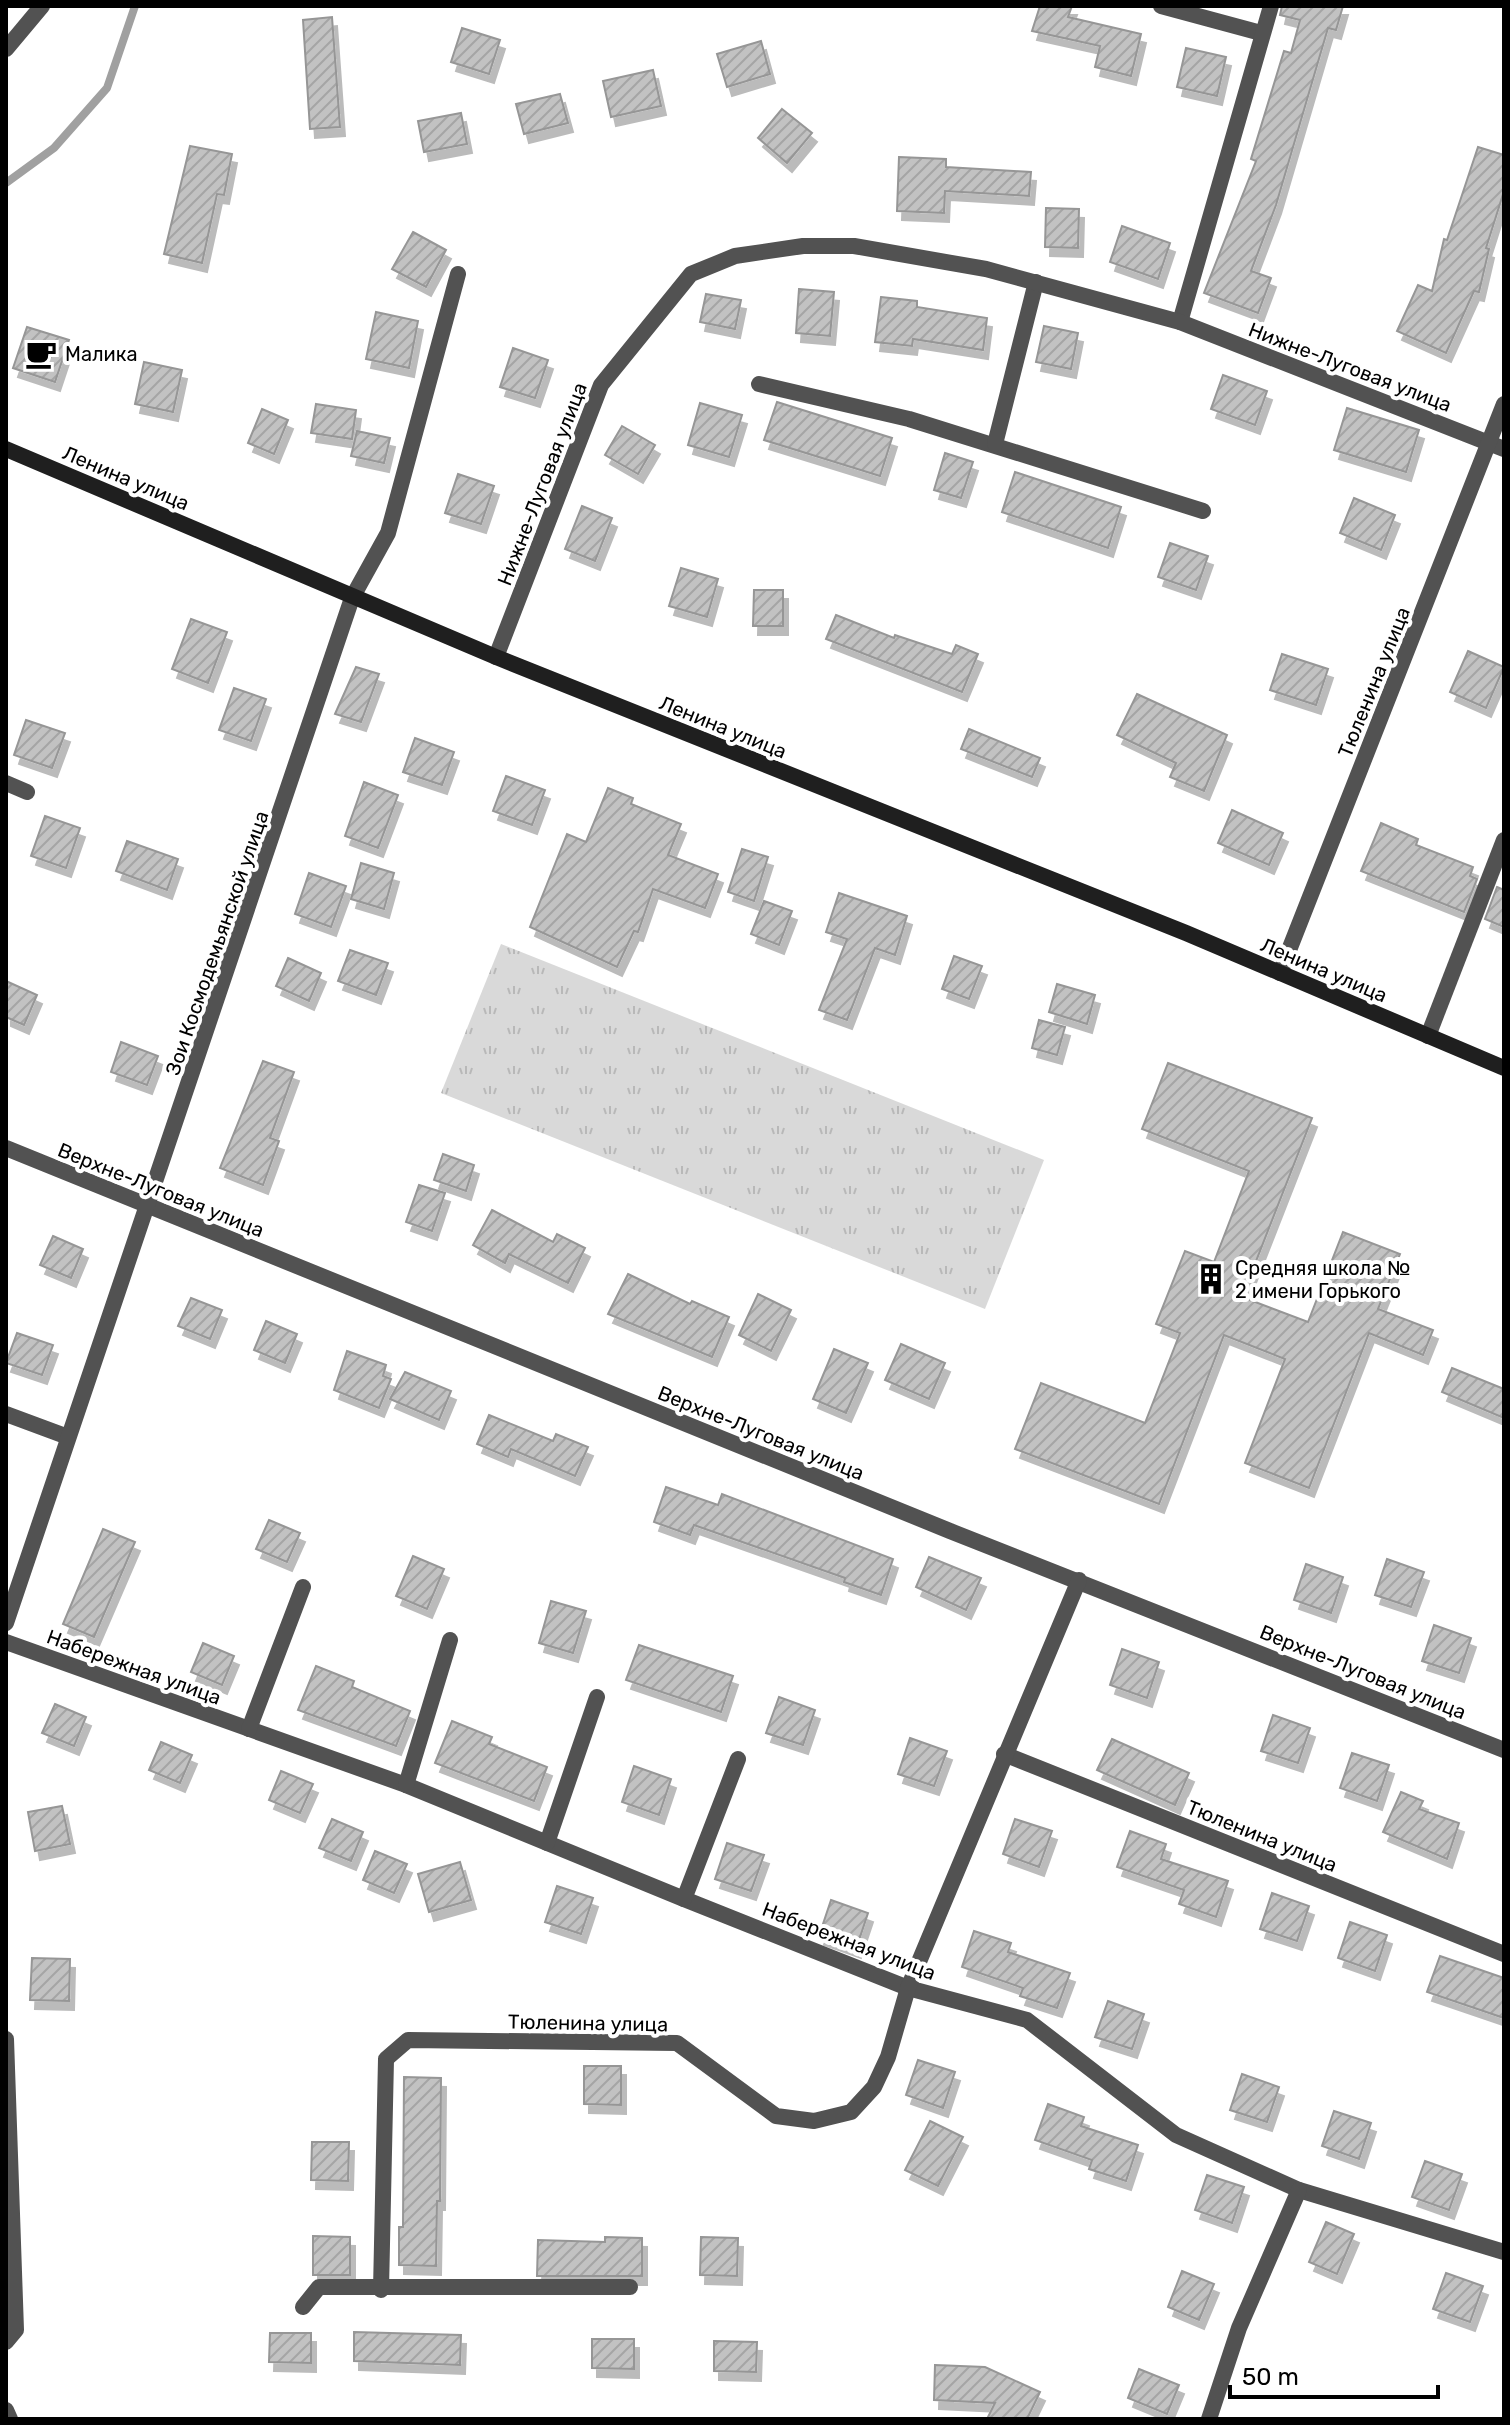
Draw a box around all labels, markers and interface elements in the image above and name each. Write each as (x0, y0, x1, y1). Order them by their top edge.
street label: Нижне-Луговая улица (1245, 317, 1455, 417)
cafe icon: Малика (24, 337, 58, 371)
place label: Малика (65, 342, 137, 366)
street label: Нижне-Луговая улица (492, 379, 592, 589)
street label: Ленина улица (59, 441, 193, 515)
street label: Тюленина улица (1333, 603, 1415, 761)
street label: Ленина улица (656, 691, 790, 763)
street label: Зои Космодемьянской улица (160, 808, 274, 1078)
street label: Ленина улица (1257, 933, 1391, 1007)
street label: Верхне-Луговая улица (54, 1138, 268, 1242)
place label: Средняя школа № 2 имени Горького (1235, 1256, 1410, 1303)
building icon: Средняя школа № 2 имени Горького (1194, 1262, 1228, 1296)
street label: Верхне-Луговая улица (654, 1381, 868, 1485)
street label: Верхне-Луговая улица (1256, 1620, 1470, 1724)
street label: Набережная улица (44, 1624, 224, 1710)
street label: Тюленина улица (1183, 1795, 1341, 1877)
street label: Набережная улица (759, 1897, 939, 1985)
street label: Тюленина улица (508, 2010, 668, 2036)
scale bar (1230, 2349, 1438, 2399)
text: 50 m (1242, 2363, 1299, 2391)

